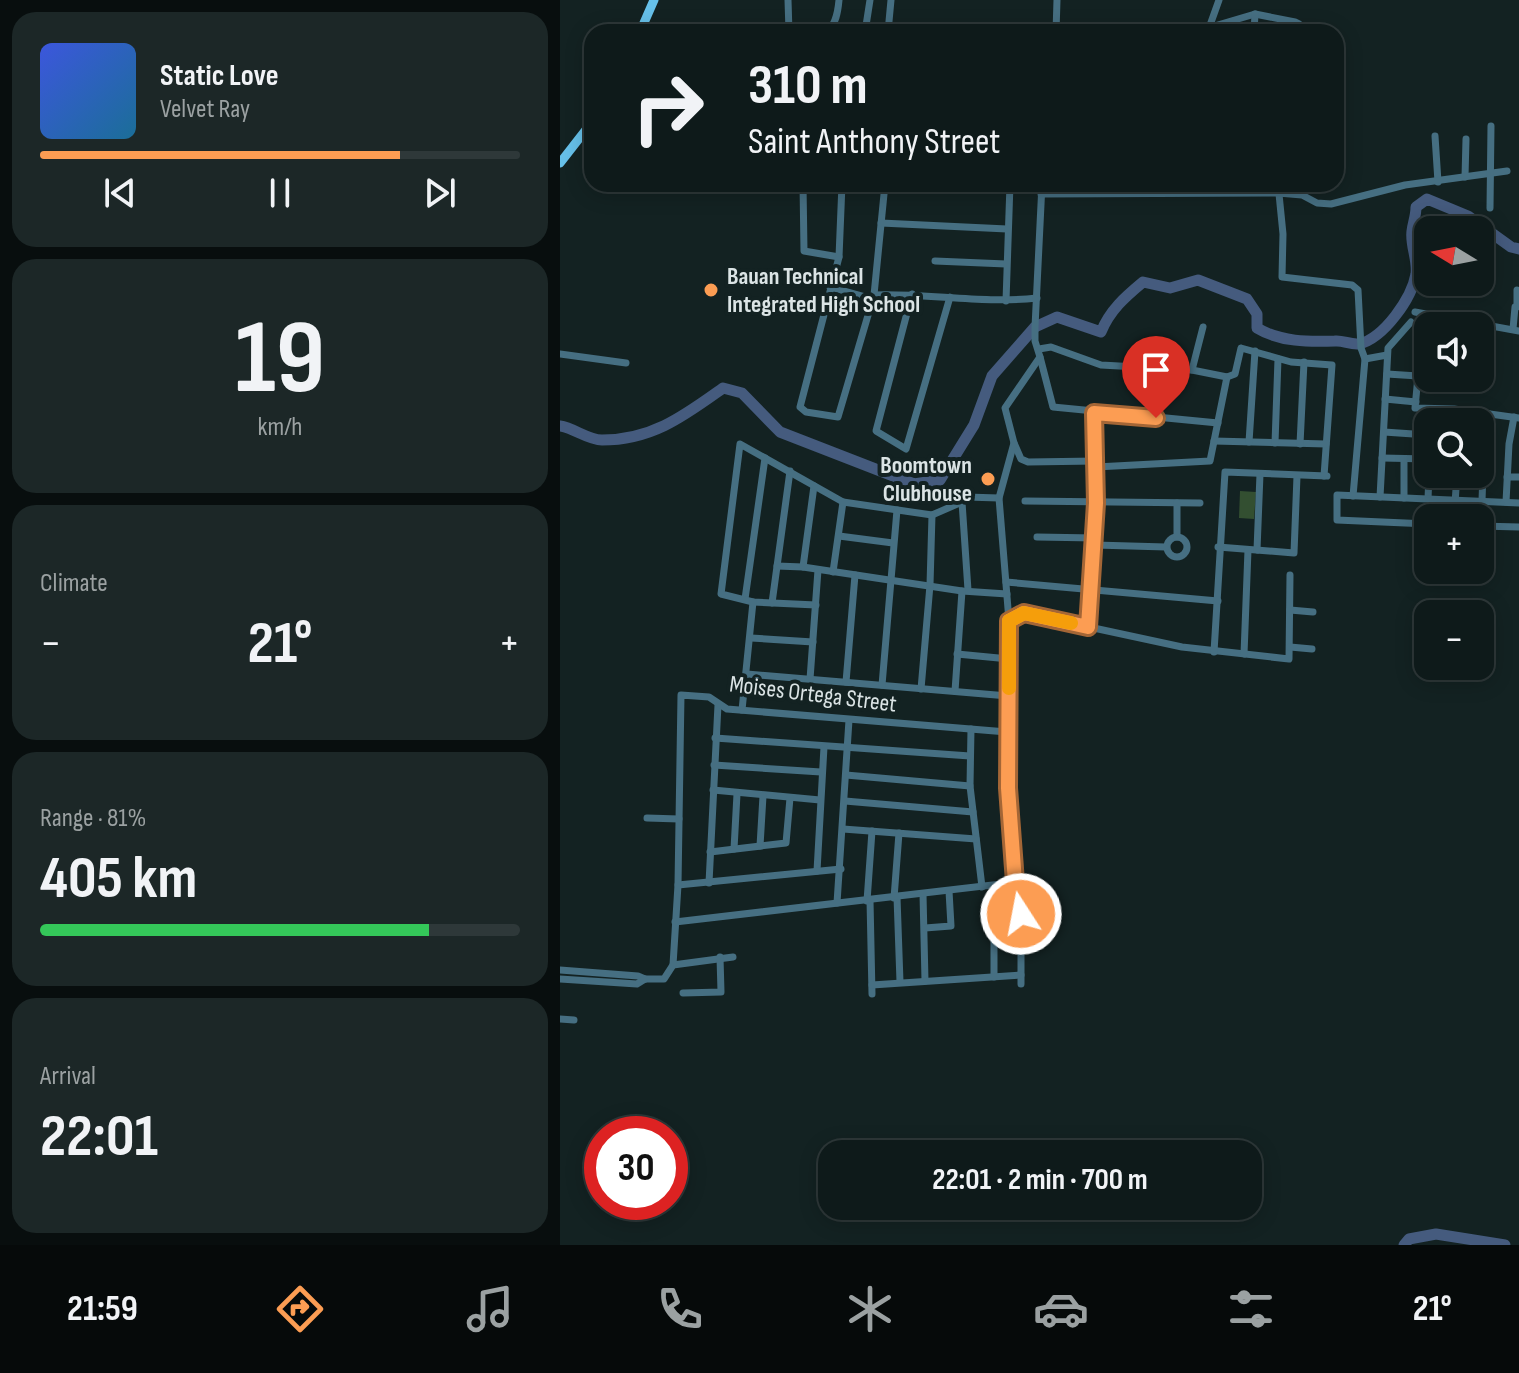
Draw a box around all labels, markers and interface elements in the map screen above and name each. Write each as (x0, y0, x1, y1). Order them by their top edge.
text: 310 m (748, 53, 868, 120)
icon: right (616, 56, 720, 160)
text: Static Love (160, 58, 279, 94)
text: Velvet Ray (160, 94, 250, 125)
text: Saint Anthony Street (748, 121, 1000, 164)
icon: previous (98, 171, 142, 215)
icon: pause (258, 171, 302, 215)
icon: next (418, 171, 462, 215)
north arrow (1414, 216, 1494, 296)
map controls (1414, 216, 1494, 680)
place label: Bauan Technical Integrated High School (727, 262, 920, 319)
marker: Bauan Technical Integrated High School (702, 281, 720, 299)
text: 19 (235, 297, 325, 422)
button: sound (1414, 312, 1494, 392)
pin (1122, 336, 1190, 418)
icon: arrive (1134, 348, 1178, 392)
button: search (1414, 408, 1494, 488)
text: km/h (258, 412, 302, 443)
place label: Boomtown Clubhouse (880, 451, 972, 508)
marker: Boomtown Clubhouse (979, 470, 997, 488)
button: + (1414, 504, 1494, 584)
text: Climate (40, 568, 108, 599)
button: − (1414, 600, 1494, 680)
text: 21° (247, 608, 313, 680)
text: − (40, 617, 62, 670)
text: + (498, 617, 520, 670)
street label: Moises Ortega Street (728, 669, 898, 719)
text: Range · 81% (40, 803, 146, 834)
text: 405 km (40, 843, 197, 915)
position arrow (979, 872, 1063, 956)
text: Arrival (40, 1061, 96, 1092)
text: 22:01 (40, 1101, 158, 1173)
speed limit sign: 30 (584, 1116, 688, 1220)
text: 22:01 · 2 min · 700 m (932, 1162, 1148, 1198)
icon: directions (272, 1281, 328, 1337)
icon: music (462, 1281, 518, 1337)
icon: phone (652, 1281, 708, 1337)
icon: climate (842, 1281, 898, 1337)
icon: car (1033, 1281, 1089, 1337)
icon: filters (1223, 1281, 1279, 1337)
text: 21:59 (67, 1288, 138, 1331)
text: 21° (1413, 1288, 1452, 1331)

